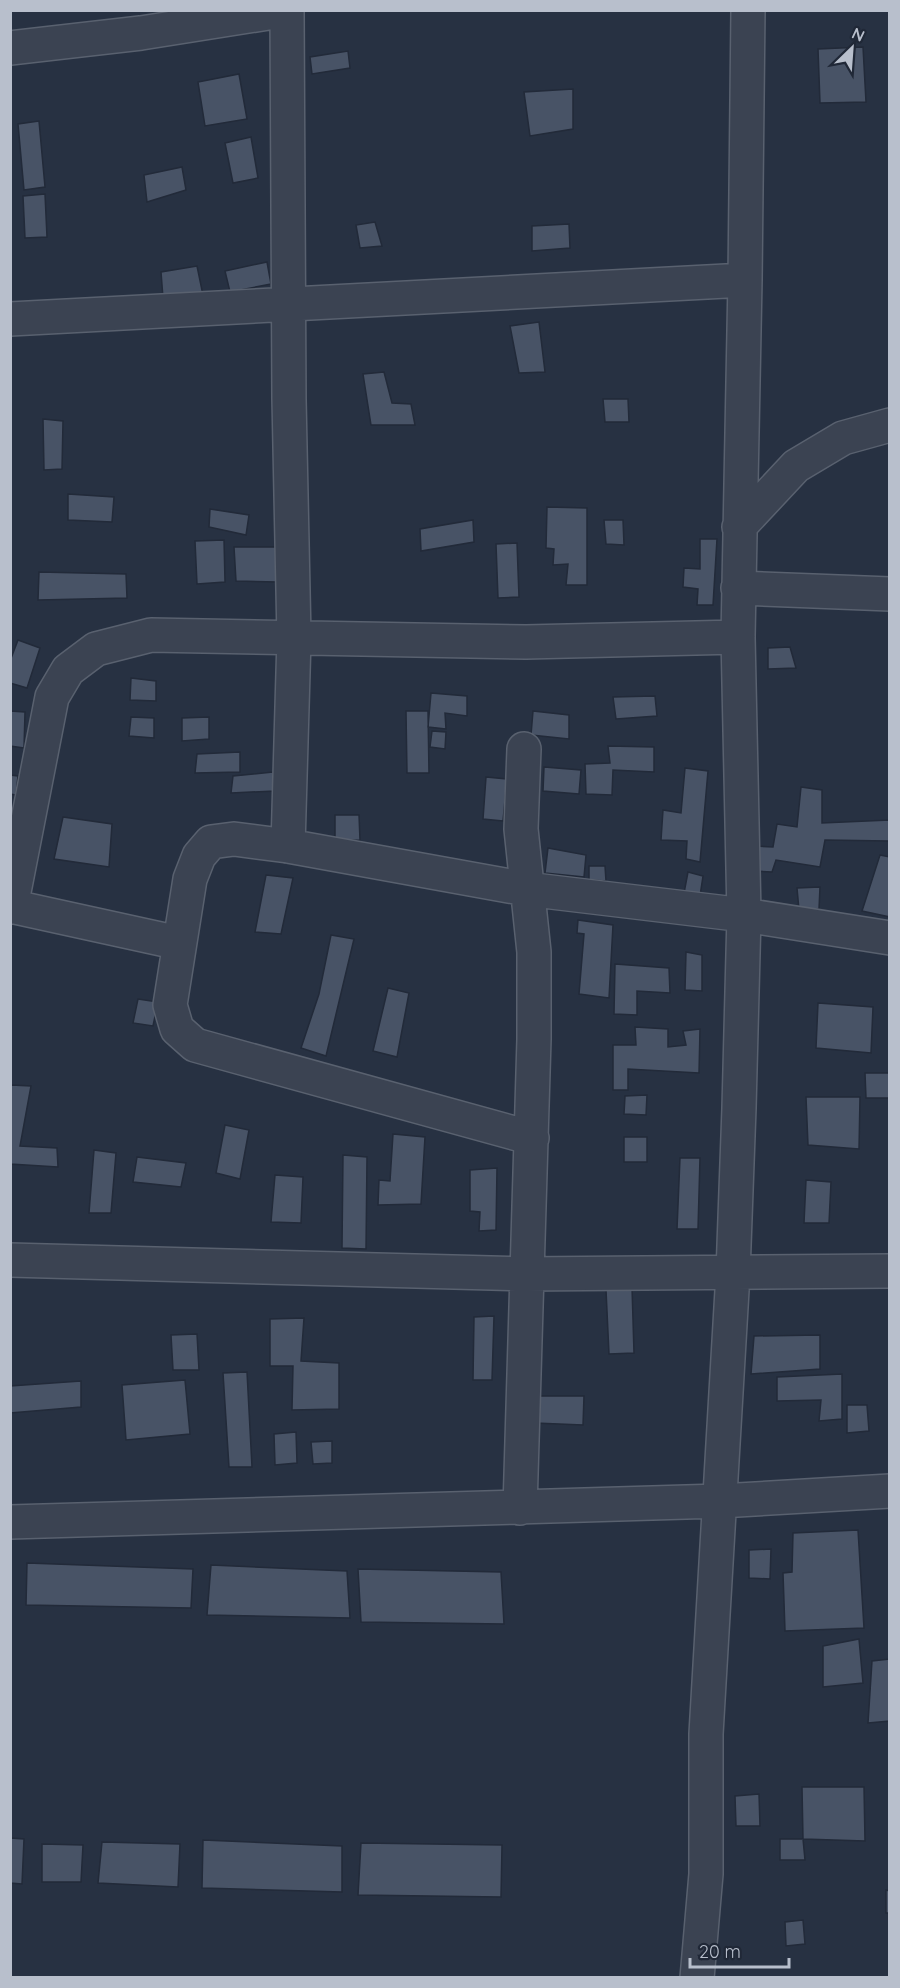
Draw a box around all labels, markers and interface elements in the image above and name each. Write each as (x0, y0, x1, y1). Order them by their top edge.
north arrow (822, 18, 882, 78)
text: N (849, 23, 868, 46)
scale bar (690, 1931, 789, 1969)
text: 20 m (699, 1940, 741, 1963)

